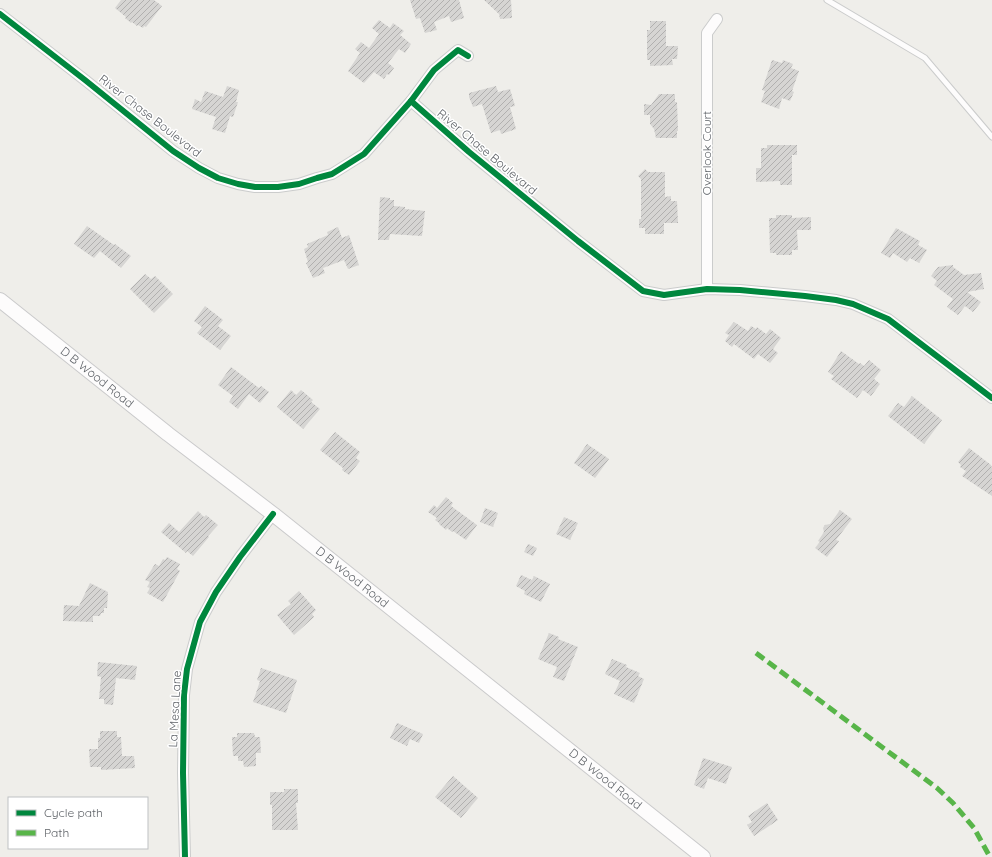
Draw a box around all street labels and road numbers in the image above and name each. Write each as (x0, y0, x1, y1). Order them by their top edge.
street label: River Chase Boulevard (96, 71, 204, 160)
street label: River Chase Boulevard (434, 105, 540, 198)
street label: Overlook Court (699, 111, 714, 195)
street label: D B Wood Road (58, 343, 137, 411)
street label: D B Wood Road (313, 543, 392, 610)
street label: La Mesa Lane (165, 670, 184, 748)
street label: D B Wood Road (566, 745, 645, 812)

